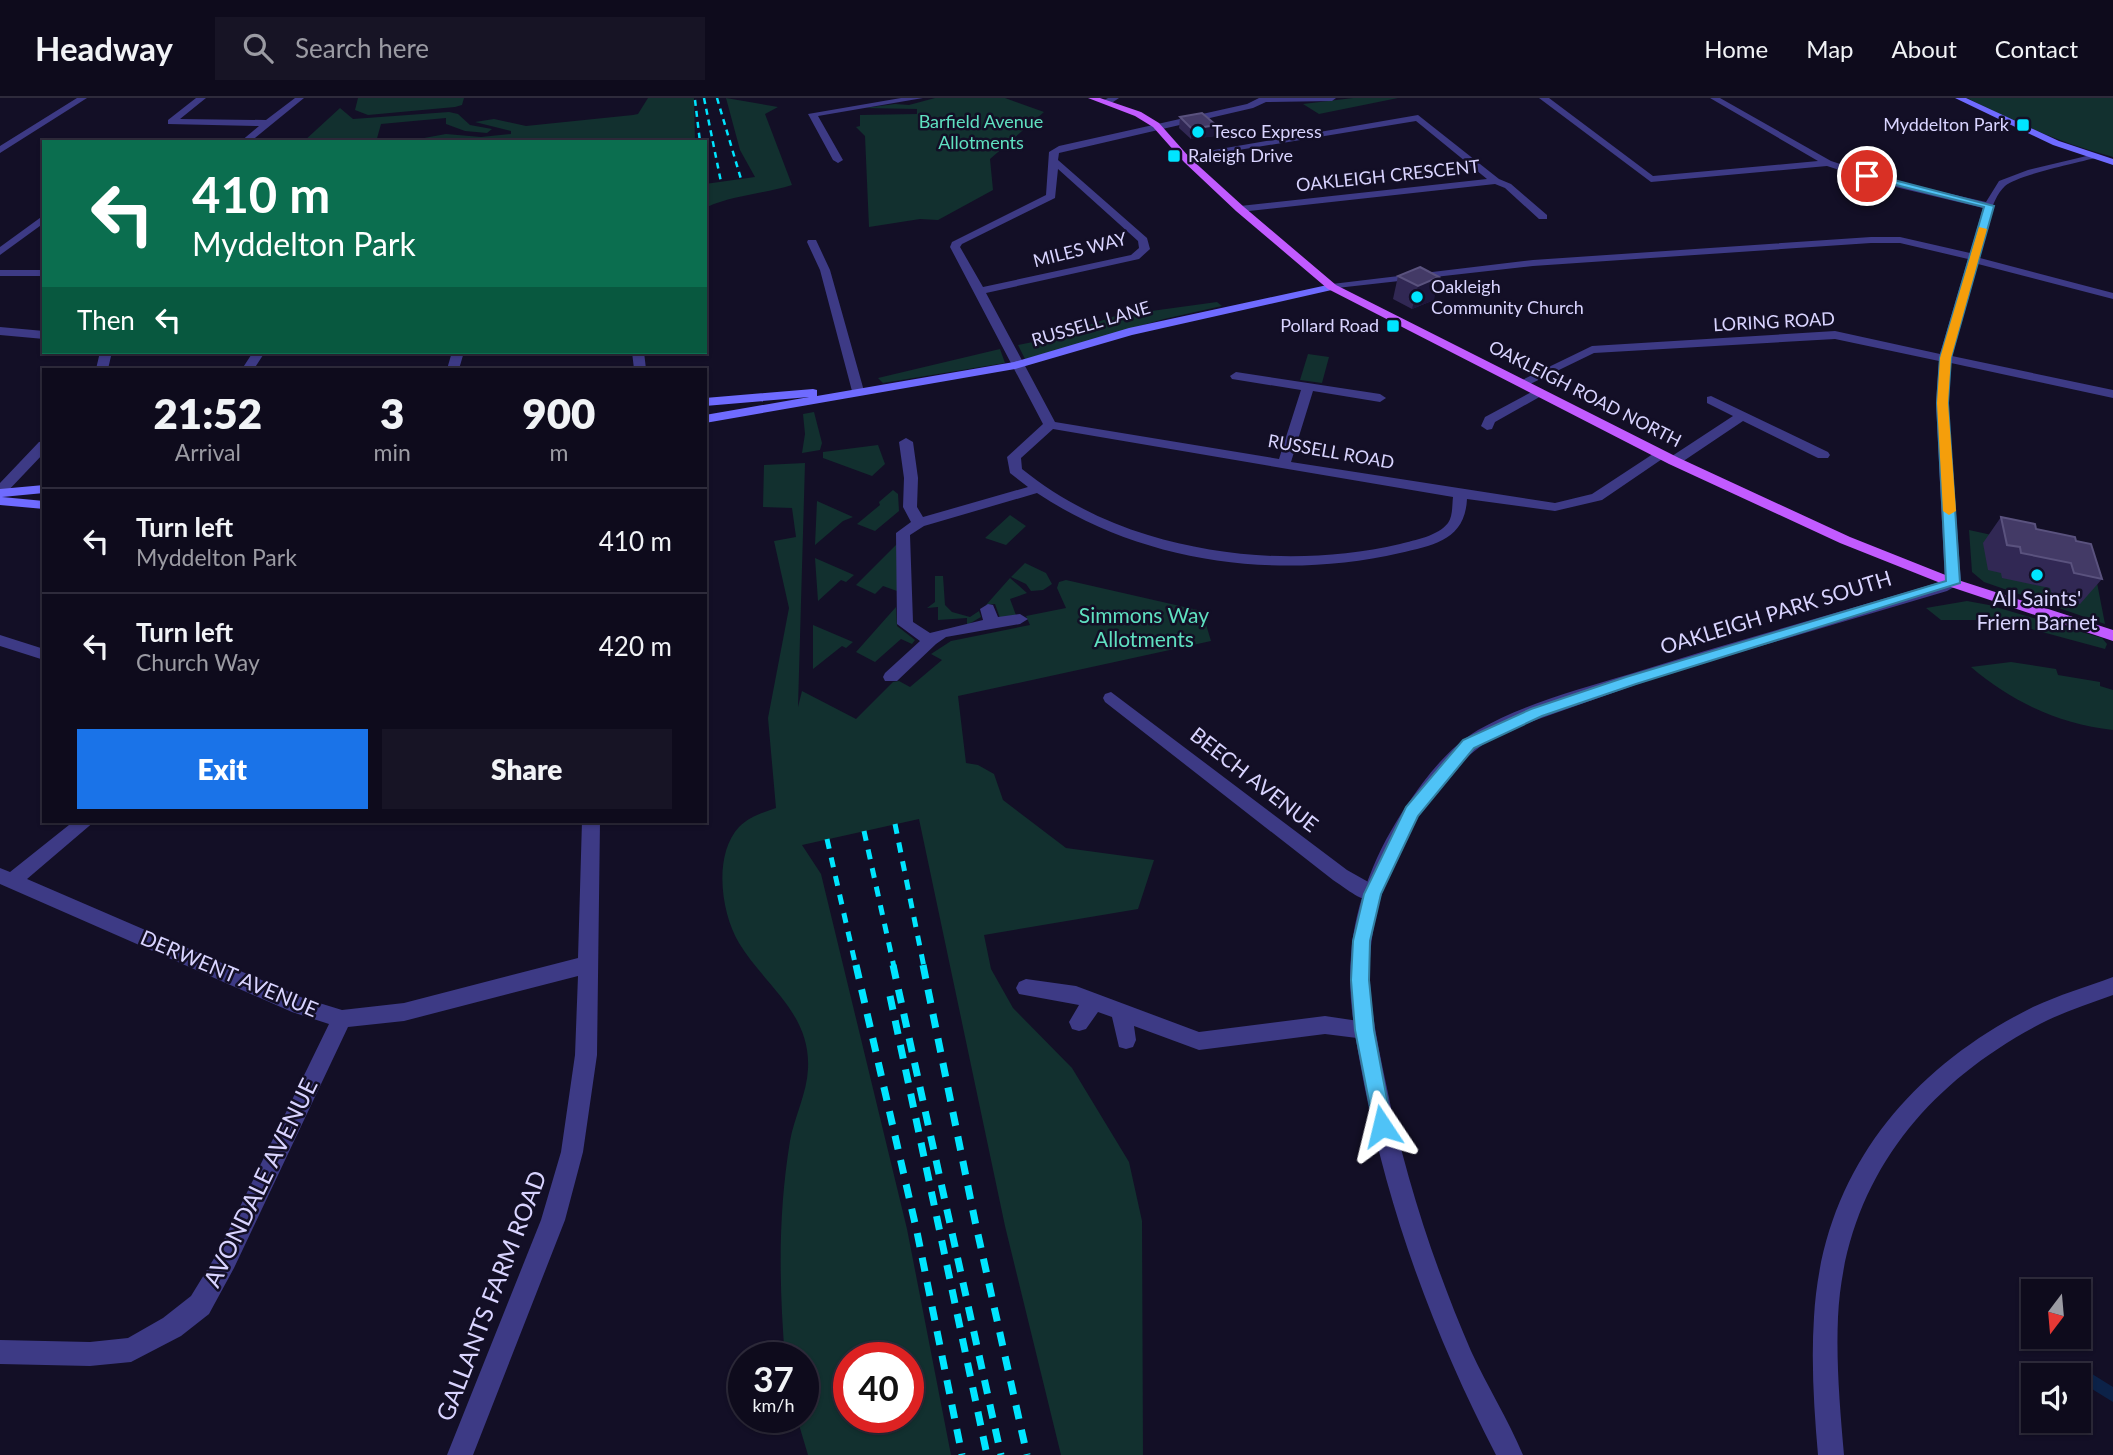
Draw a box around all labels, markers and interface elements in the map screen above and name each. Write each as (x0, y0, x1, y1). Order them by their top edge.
search box (215, 17, 705, 80)
text: Headway (35, 28, 173, 68)
icon: search (239, 29, 277, 67)
text: Search here (295, 32, 429, 64)
text: Home (1704, 34, 1768, 63)
text: Map (1806, 34, 1854, 63)
text: About (1892, 34, 1957, 63)
text: Contact (1995, 34, 2078, 63)
park label: Barfield Avenue Allotments (919, 110, 1043, 153)
place label: Myddelton Park (1883, 113, 2010, 135)
marker: Myddelton Park (2015, 117, 2031, 133)
place label: Tesco Express (1212, 120, 1322, 142)
marker: Tesco Express (1190, 124, 1206, 140)
place label: Raleigh Drive (1188, 144, 1293, 166)
pin (1837, 146, 1897, 206)
marker: Raleigh Drive (1166, 148, 1182, 164)
street label: OAKLEIGH CRESCENT (1295, 154, 1481, 196)
icon: arrive (1848, 157, 1886, 195)
text: 410 m (192, 165, 330, 223)
icon: left (77, 168, 168, 259)
text: Myddelton Park (192, 224, 416, 263)
street label: MILES WAY (1031, 227, 1130, 271)
place label: Oakleigh Community Church (1431, 275, 1584, 318)
marker: Oakleigh Community Church (1409, 289, 1425, 305)
street label: RUSSELL LANE (1029, 296, 1153, 350)
icon: left (149, 301, 187, 339)
text: Then (77, 304, 135, 336)
street label: LORING ROAD (1712, 307, 1835, 335)
place label: Pollard Road (1280, 314, 1379, 336)
marker: Pollard Road (1385, 318, 1401, 334)
street label: OAKLEIGH ROAD NORTH (1485, 335, 1686, 451)
text: 21:52 (154, 388, 262, 438)
text: 3 (380, 388, 404, 438)
text: 900 (522, 388, 595, 438)
street label: RUSSELL ROAD (1266, 429, 1396, 473)
text: Arrival (175, 438, 241, 466)
text: min (374, 438, 411, 466)
text: m (549, 438, 568, 466)
text: Turn left (136, 511, 233, 543)
icon: left (77, 522, 115, 560)
text: 410 m (599, 525, 672, 557)
text: Myddelton Park (136, 543, 297, 571)
street label: OAKLEIGH PARK SOUTH (1657, 564, 1894, 659)
marker: All Saints' Friern Barnet (2029, 567, 2045, 583)
place label: All Saints' Friern Barnet (1976, 585, 2098, 634)
park label: Simmons Way Allotments (1079, 602, 1209, 651)
text: Turn left (136, 616, 233, 648)
icon: left (77, 627, 115, 665)
text: 420 m (599, 630, 672, 662)
text: Church Way (136, 648, 260, 676)
street label: BEECH AVENUE (1186, 721, 1324, 836)
button: Exit (77, 729, 368, 809)
button: Share (382, 729, 672, 809)
street label: DERWENT AVENUE (137, 924, 322, 1021)
street label: AVONDALE AVENUE (196, 1073, 323, 1291)
position arrow (1345, 1089, 1419, 1163)
street label: GALLANTS FARM ROAD (429, 1166, 552, 1425)
north arrow (2021, 1279, 2091, 1349)
map controls (2021, 1279, 2091, 1433)
speed limit sign: 40 (833, 1342, 924, 1433)
text: 37 (753, 1357, 794, 1399)
button: sound (2021, 1363, 2091, 1433)
text: km/h (752, 1394, 795, 1416)

